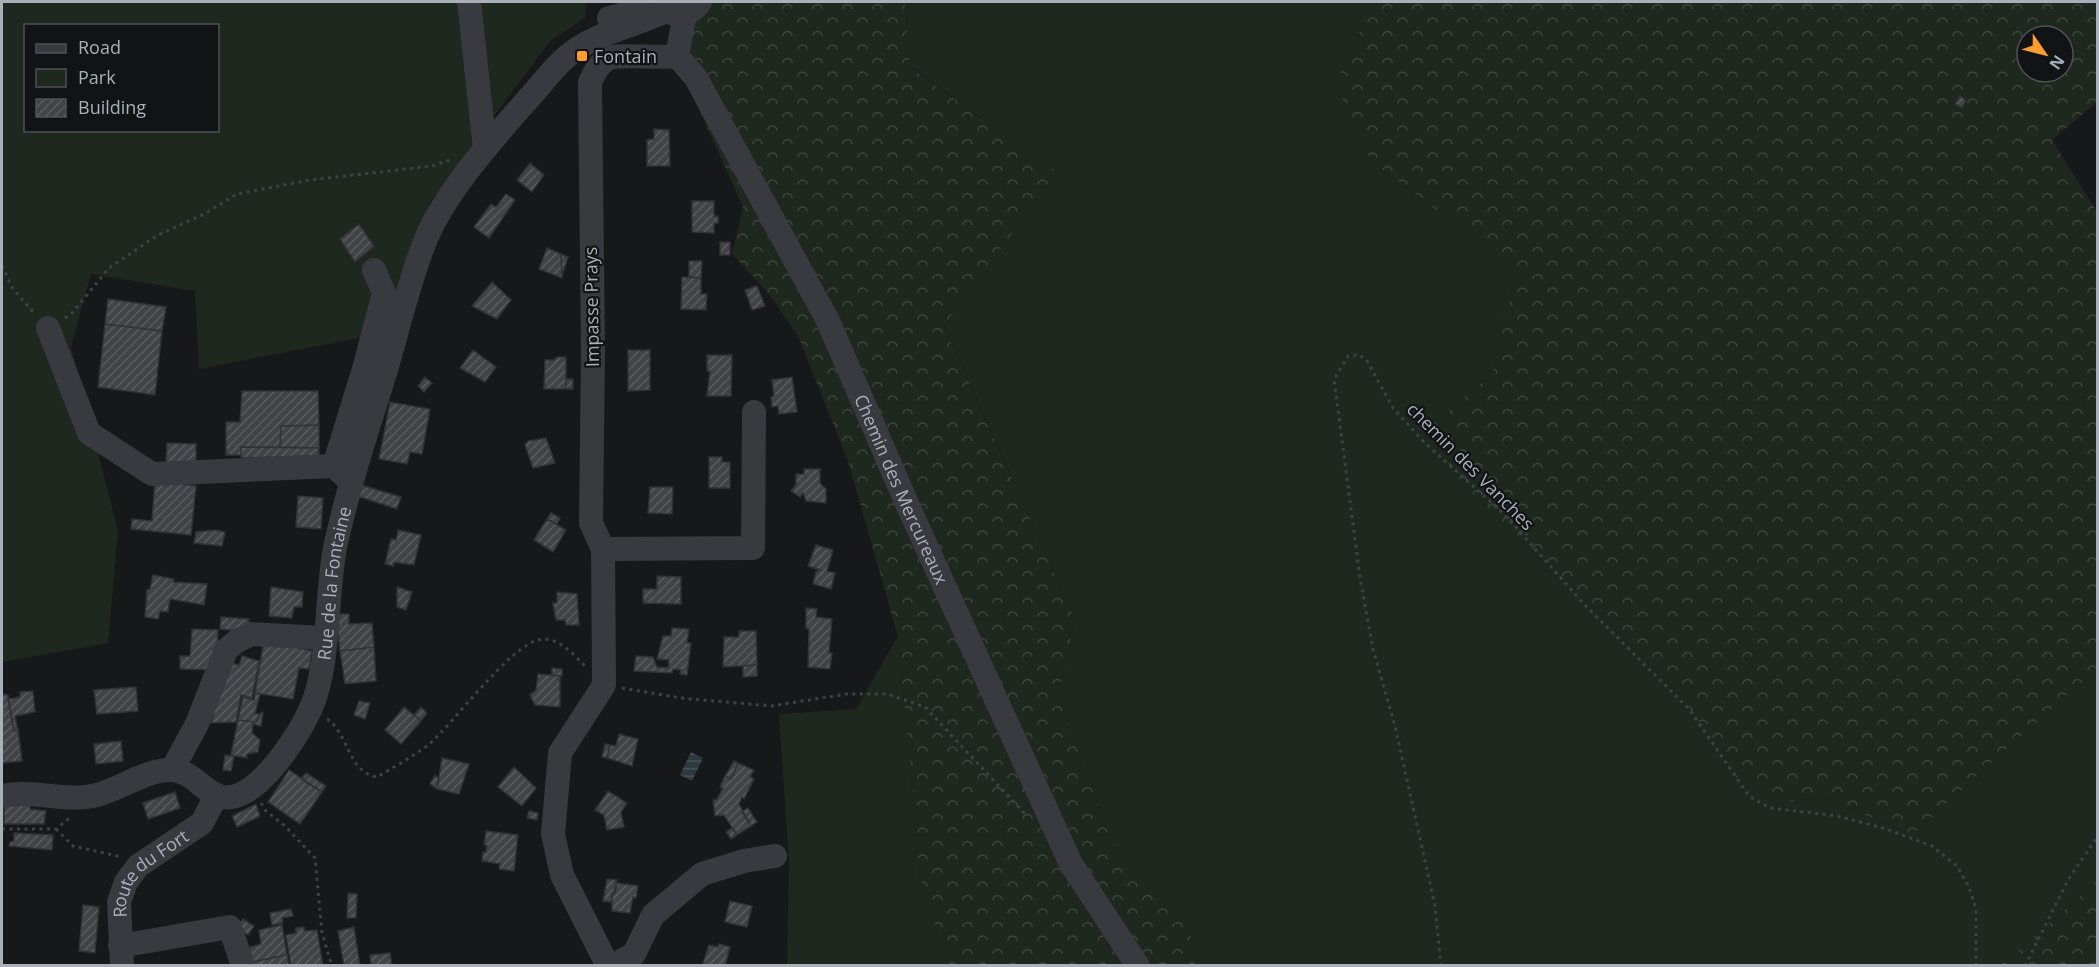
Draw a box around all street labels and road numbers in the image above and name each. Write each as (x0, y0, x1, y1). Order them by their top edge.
street label: Impasse Prays (578, 247, 604, 367)
street label: Chemin des Mercureaux (849, 390, 954, 588)
street label: chemin des Vanches (1402, 397, 1540, 535)
street label: Rue de la Fontaine (312, 504, 356, 662)
street label: Route du Fort (106, 824, 193, 918)

